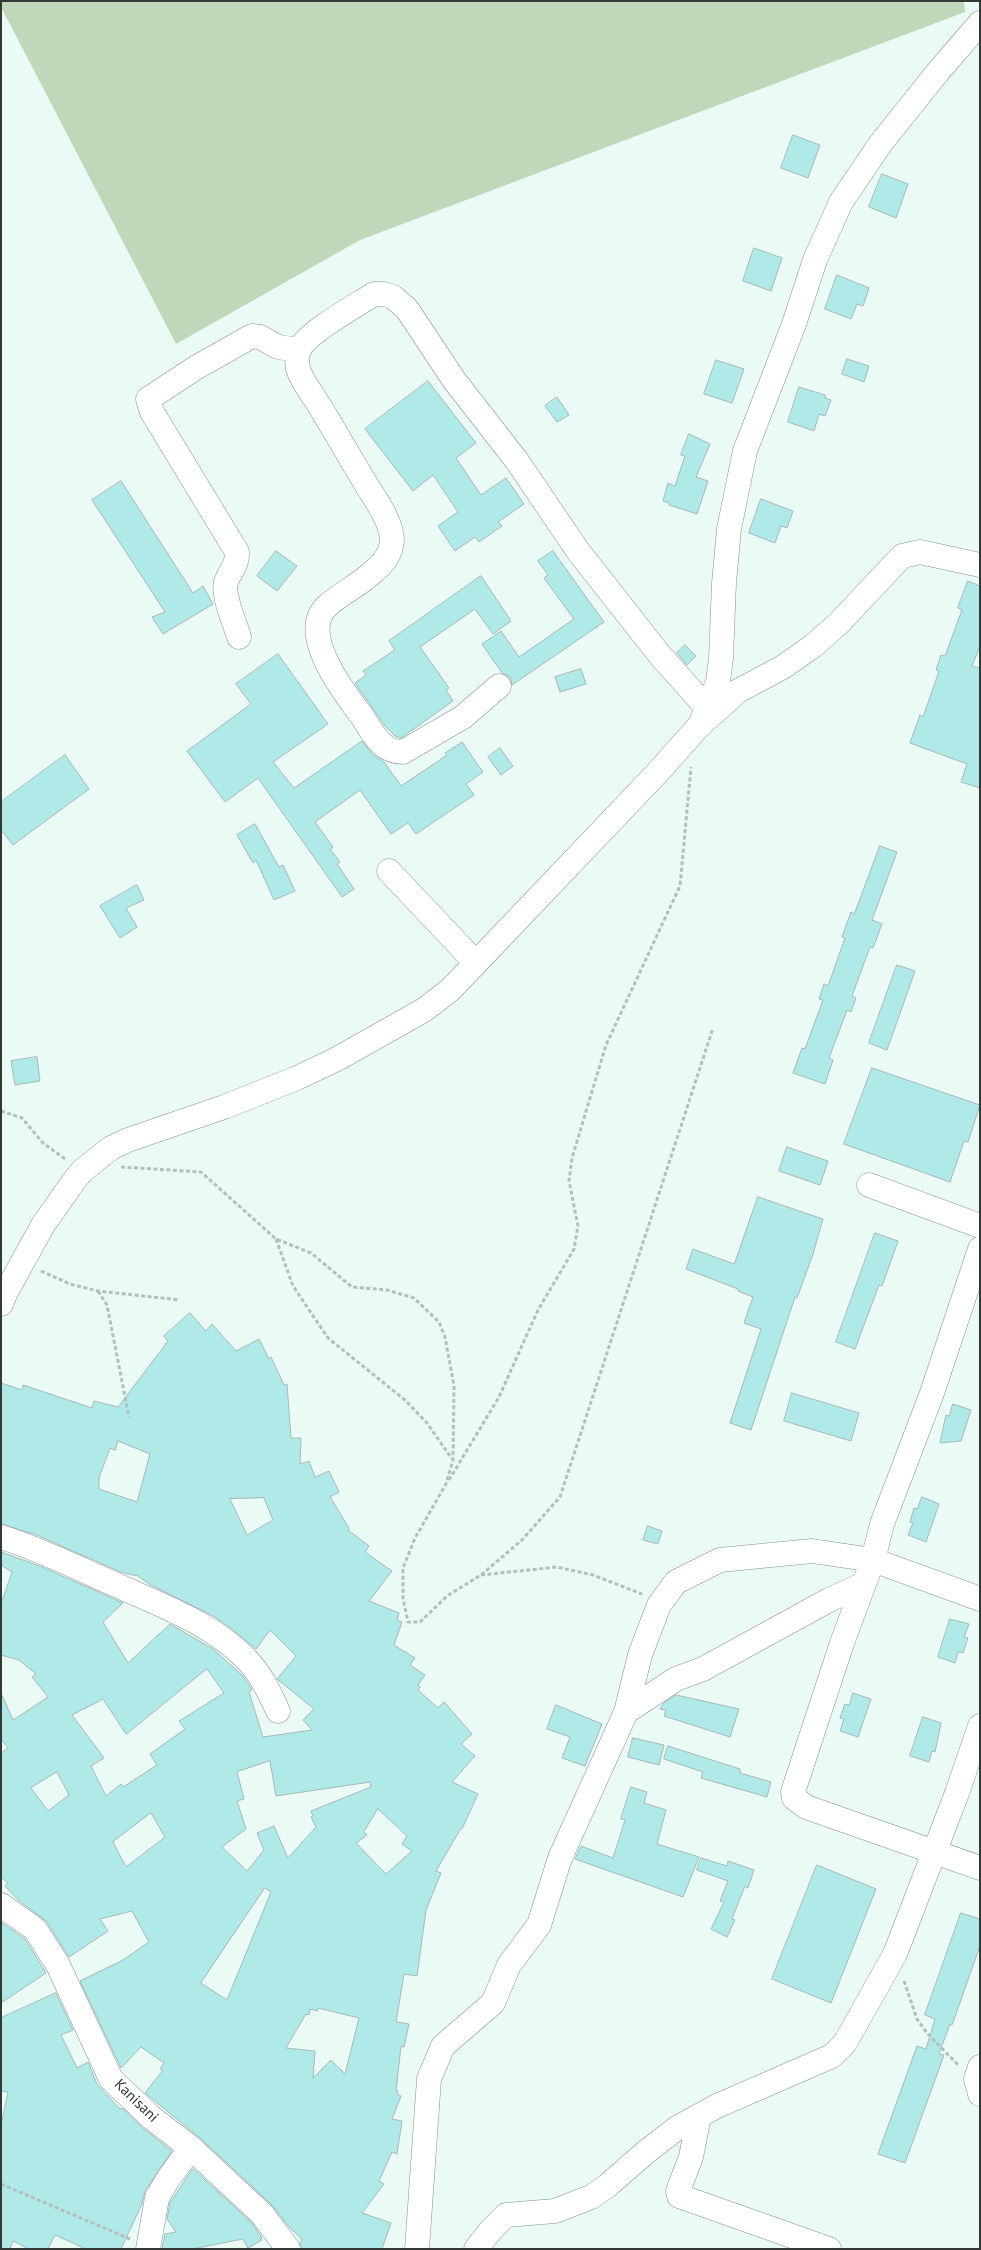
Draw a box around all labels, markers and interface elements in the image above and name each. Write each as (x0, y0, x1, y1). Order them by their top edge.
street label: Kanisani (110, 2076, 162, 2126)

